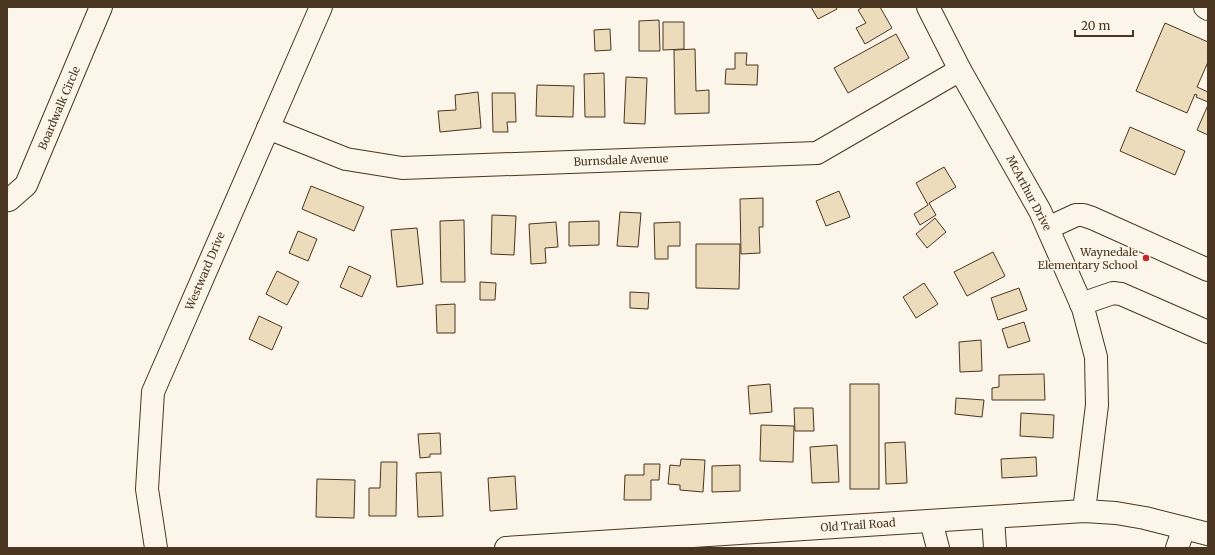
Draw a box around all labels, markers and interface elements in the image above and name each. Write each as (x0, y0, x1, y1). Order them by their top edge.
scale bar (1075, 12, 1133, 38)
text: 20 m (1081, 18, 1110, 33)
street label: Boardwalk Circle (35, 64, 83, 152)
street label: Burnsdale Avenue (573, 151, 669, 169)
street label: McArthur Drive (1003, 153, 1055, 233)
street label: Westward Drive (182, 229, 228, 313)
place label: Waynedale Elementary School (1038, 245, 1139, 272)
marker: Waynedale Elementary School (1141, 253, 1151, 263)
street label: Old Trail Road (820, 515, 896, 535)

